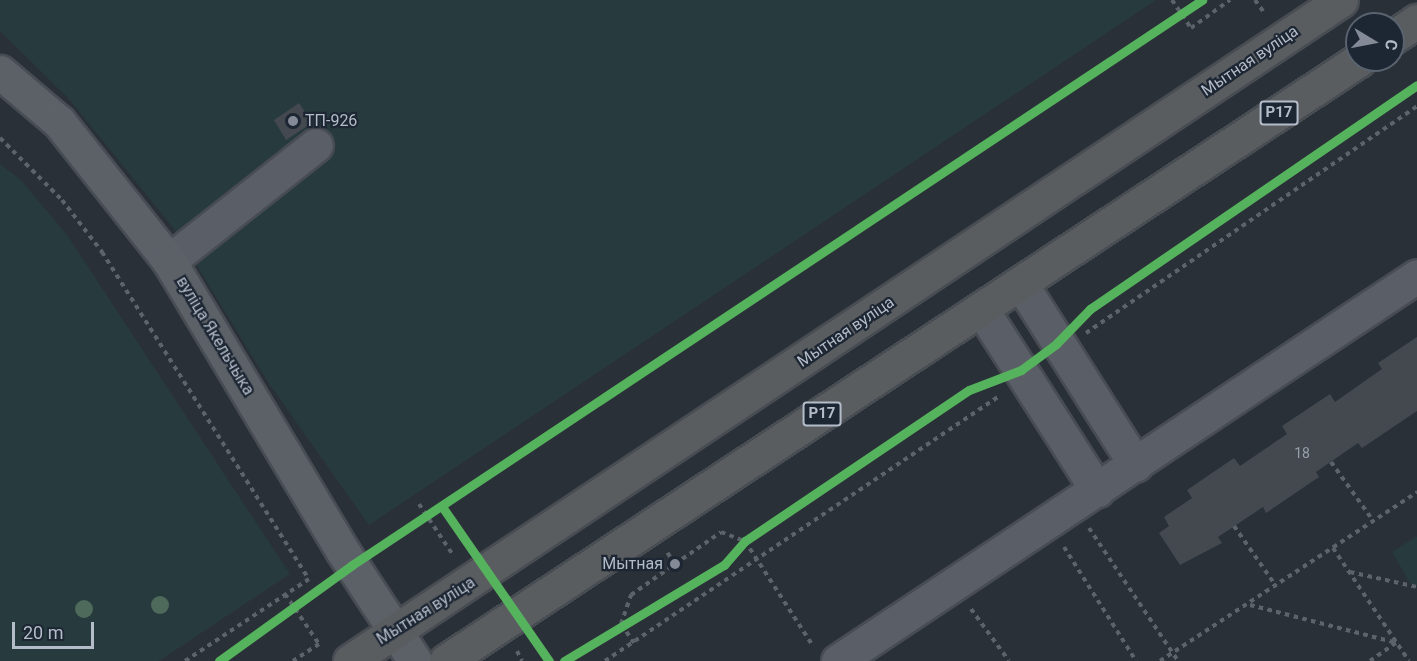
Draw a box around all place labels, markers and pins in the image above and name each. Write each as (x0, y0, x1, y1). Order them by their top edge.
place label: ТП-926 (305, 111, 357, 131)
marker: ТП-926 (286, 114, 300, 128)
place label: Мытная (602, 554, 663, 574)
marker: Мытная (668, 557, 682, 571)

